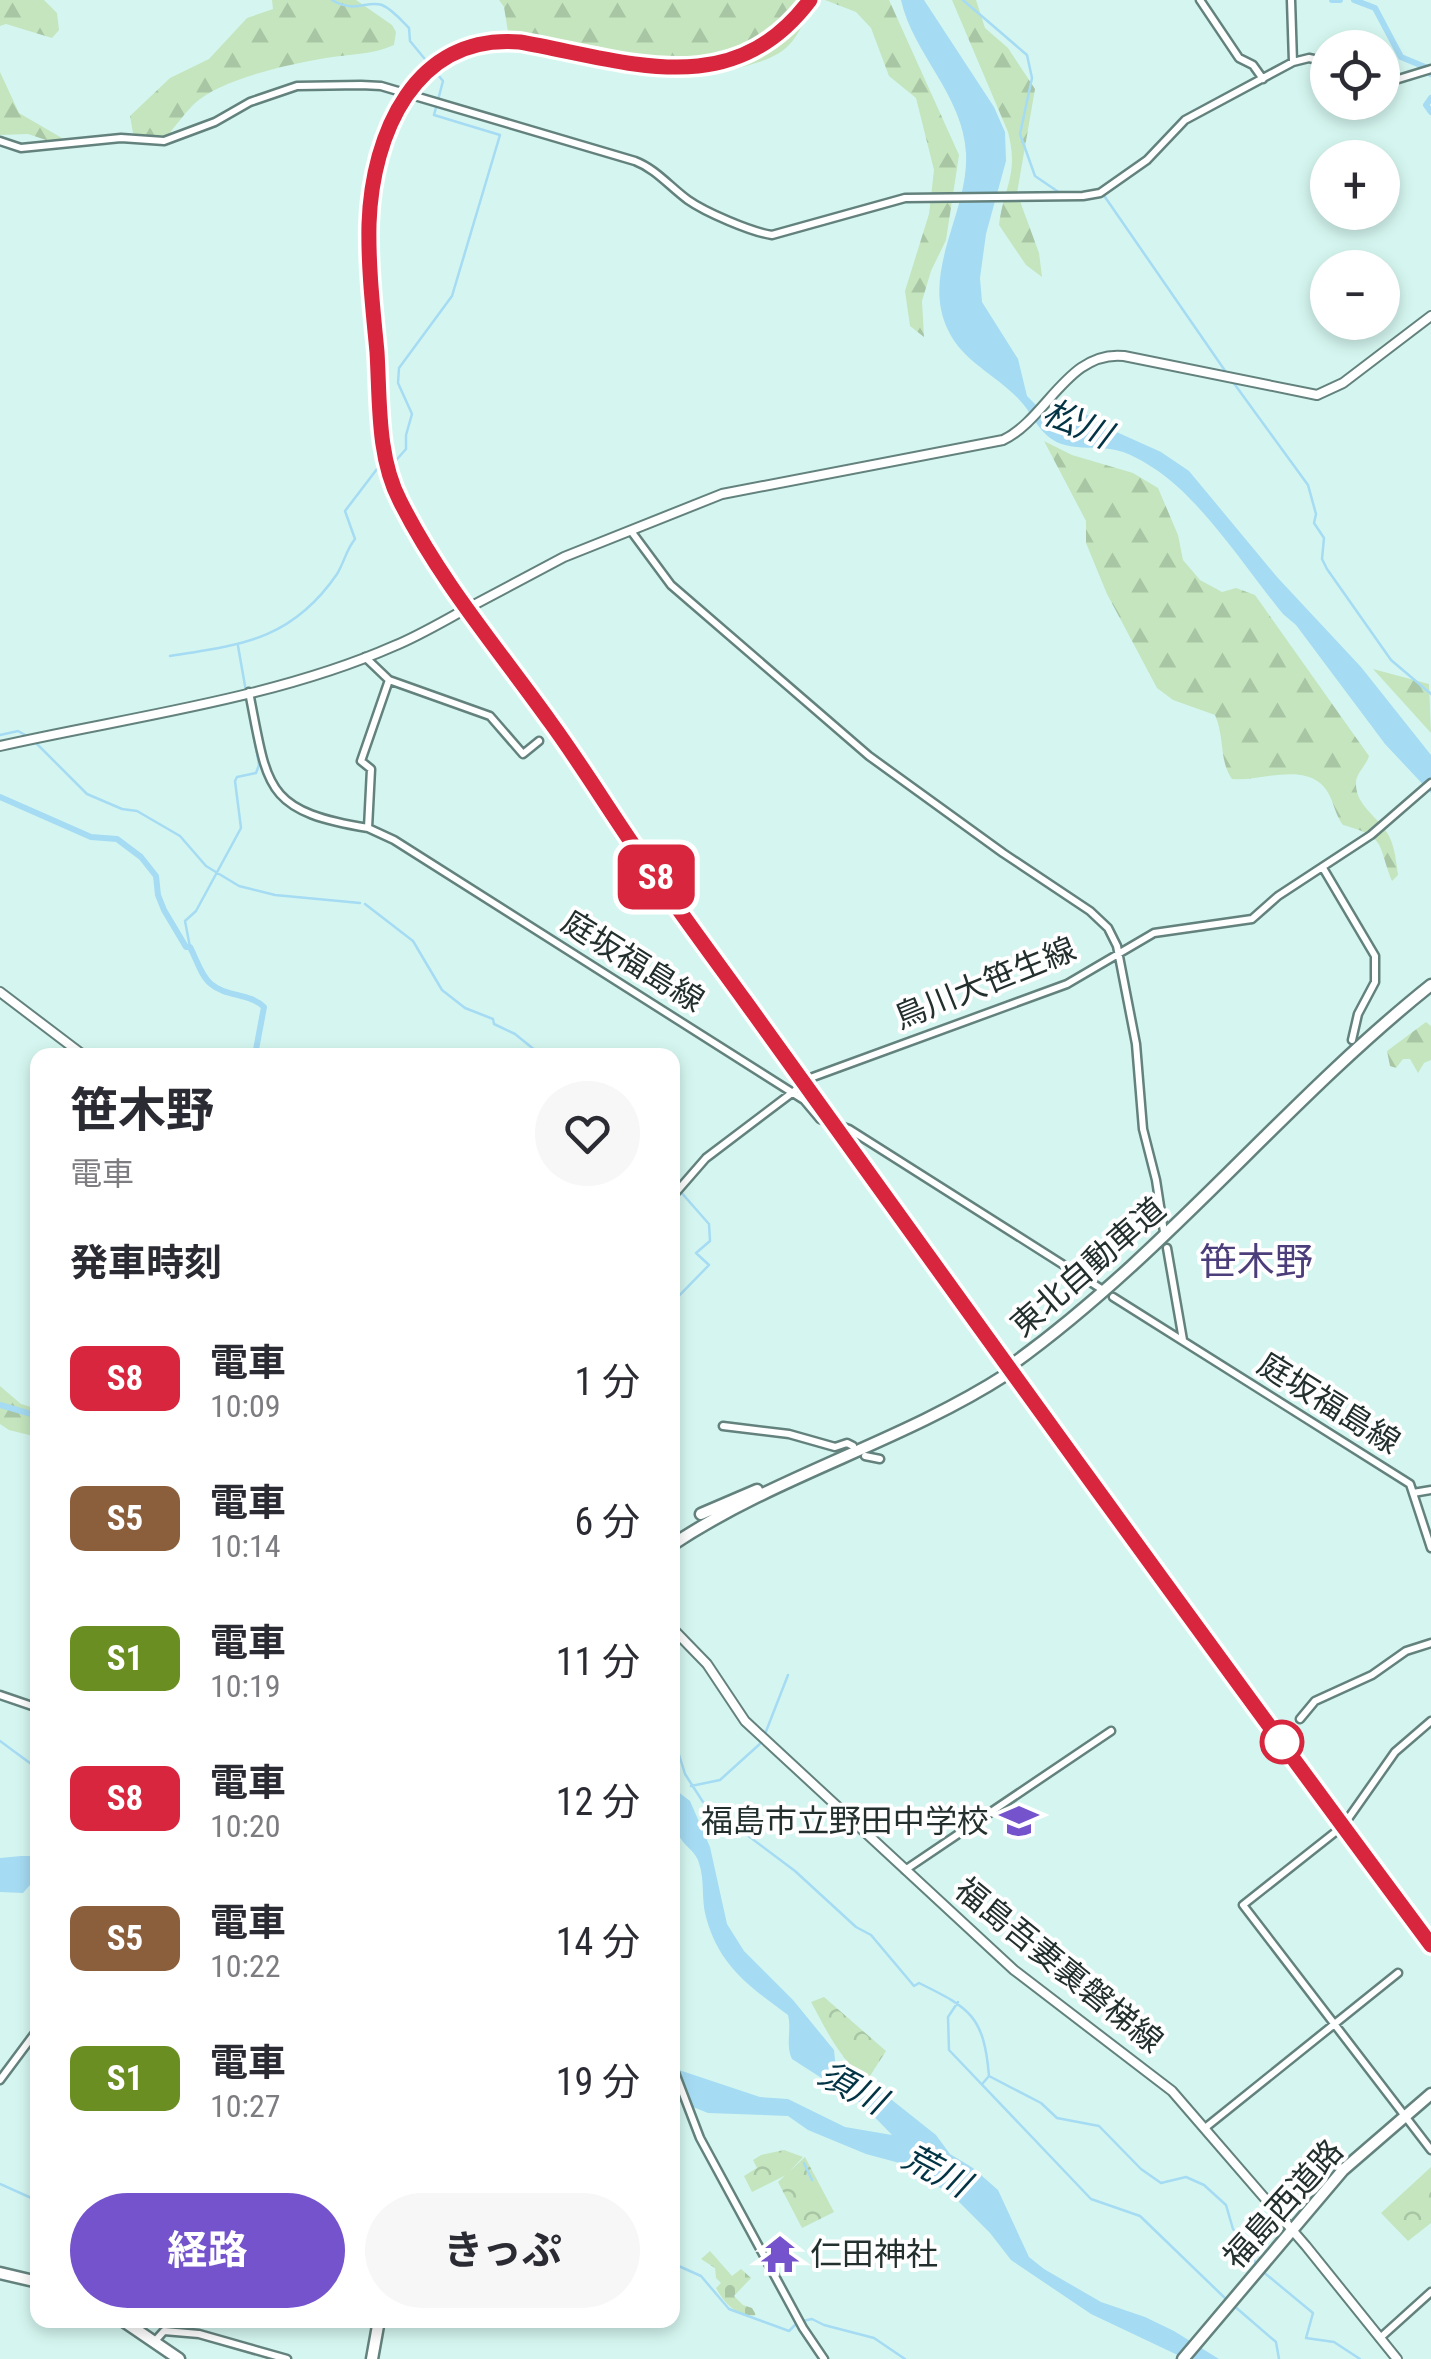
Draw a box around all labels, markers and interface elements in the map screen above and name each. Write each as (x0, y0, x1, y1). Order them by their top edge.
map controls (1310, 30, 1400, 340)
button: locate (1310, 30, 1400, 120)
button: + (1310, 140, 1400, 230)
button: − (1310, 250, 1400, 340)
water label: 松川 (1037, 391, 1121, 458)
line badge: S8 (611, 844, 701, 910)
text: S8 (638, 857, 674, 898)
street label: 庭坂福島線 (555, 902, 711, 1020)
street label: 鳥川大笹生線 (889, 929, 1081, 1037)
button: heart (535, 1081, 640, 1186)
text: 笹木野 (70, 1082, 214, 1139)
text: 電車 (70, 1155, 134, 1193)
street label: 東北自動車道 (1003, 1190, 1173, 1344)
district label: 笹木野 (1199, 1240, 1313, 1284)
text: 発車時刻 (70, 1241, 222, 1285)
text: 電車 (210, 1341, 286, 1385)
street label: 庭坂福島線 (1251, 1344, 1407, 1462)
text: S8 (107, 1358, 143, 1399)
text: 1 分 (575, 1360, 640, 1404)
text: 10:09 (210, 1387, 281, 1425)
text: 電車 (210, 1481, 286, 1525)
text: S5 (107, 1498, 143, 1539)
text: 6 分 (575, 1500, 640, 1544)
text: 10:14 (210, 1527, 281, 1565)
text: 電車 (210, 1621, 286, 1665)
text: S1 (107, 1638, 143, 1679)
text: 11 分 (556, 1640, 640, 1684)
text: 10:19 (210, 1667, 281, 1705)
unlabelled marker (1261, 1721, 1303, 1763)
text: 電車 (210, 1761, 286, 1805)
text: S8 (107, 1778, 143, 1819)
text: 12 分 (556, 1780, 640, 1824)
school or university icon: 福島市立野田中学校 (998, 1800, 1040, 1842)
place label: 福島市立野田中学校 (701, 1802, 989, 1840)
text: 10:20 (210, 1807, 281, 1845)
street label: 福島吾妻裏磐梯線 (948, 1870, 1170, 2060)
text: 電車 (210, 1901, 286, 1945)
text: S5 (107, 1918, 143, 1959)
text: 14 分 (556, 1920, 640, 1964)
text: 10:22 (210, 1947, 281, 1985)
text: 電車 (210, 2041, 286, 2085)
water label: 須川 (811, 2053, 896, 2124)
text: S1 (107, 2058, 143, 2099)
text: 19 分 (556, 2060, 640, 2104)
text: 10:27 (210, 2087, 281, 2125)
street label: 福島西道路 (1215, 2132, 1351, 2276)
water label: 荒川 (895, 2136, 980, 2207)
button: 経路 (70, 2193, 345, 2308)
button: きっぷ (365, 2193, 640, 2308)
temple icon: 仁田神社 (759, 2233, 801, 2275)
place label: 仁田神社 (810, 2235, 938, 2273)

